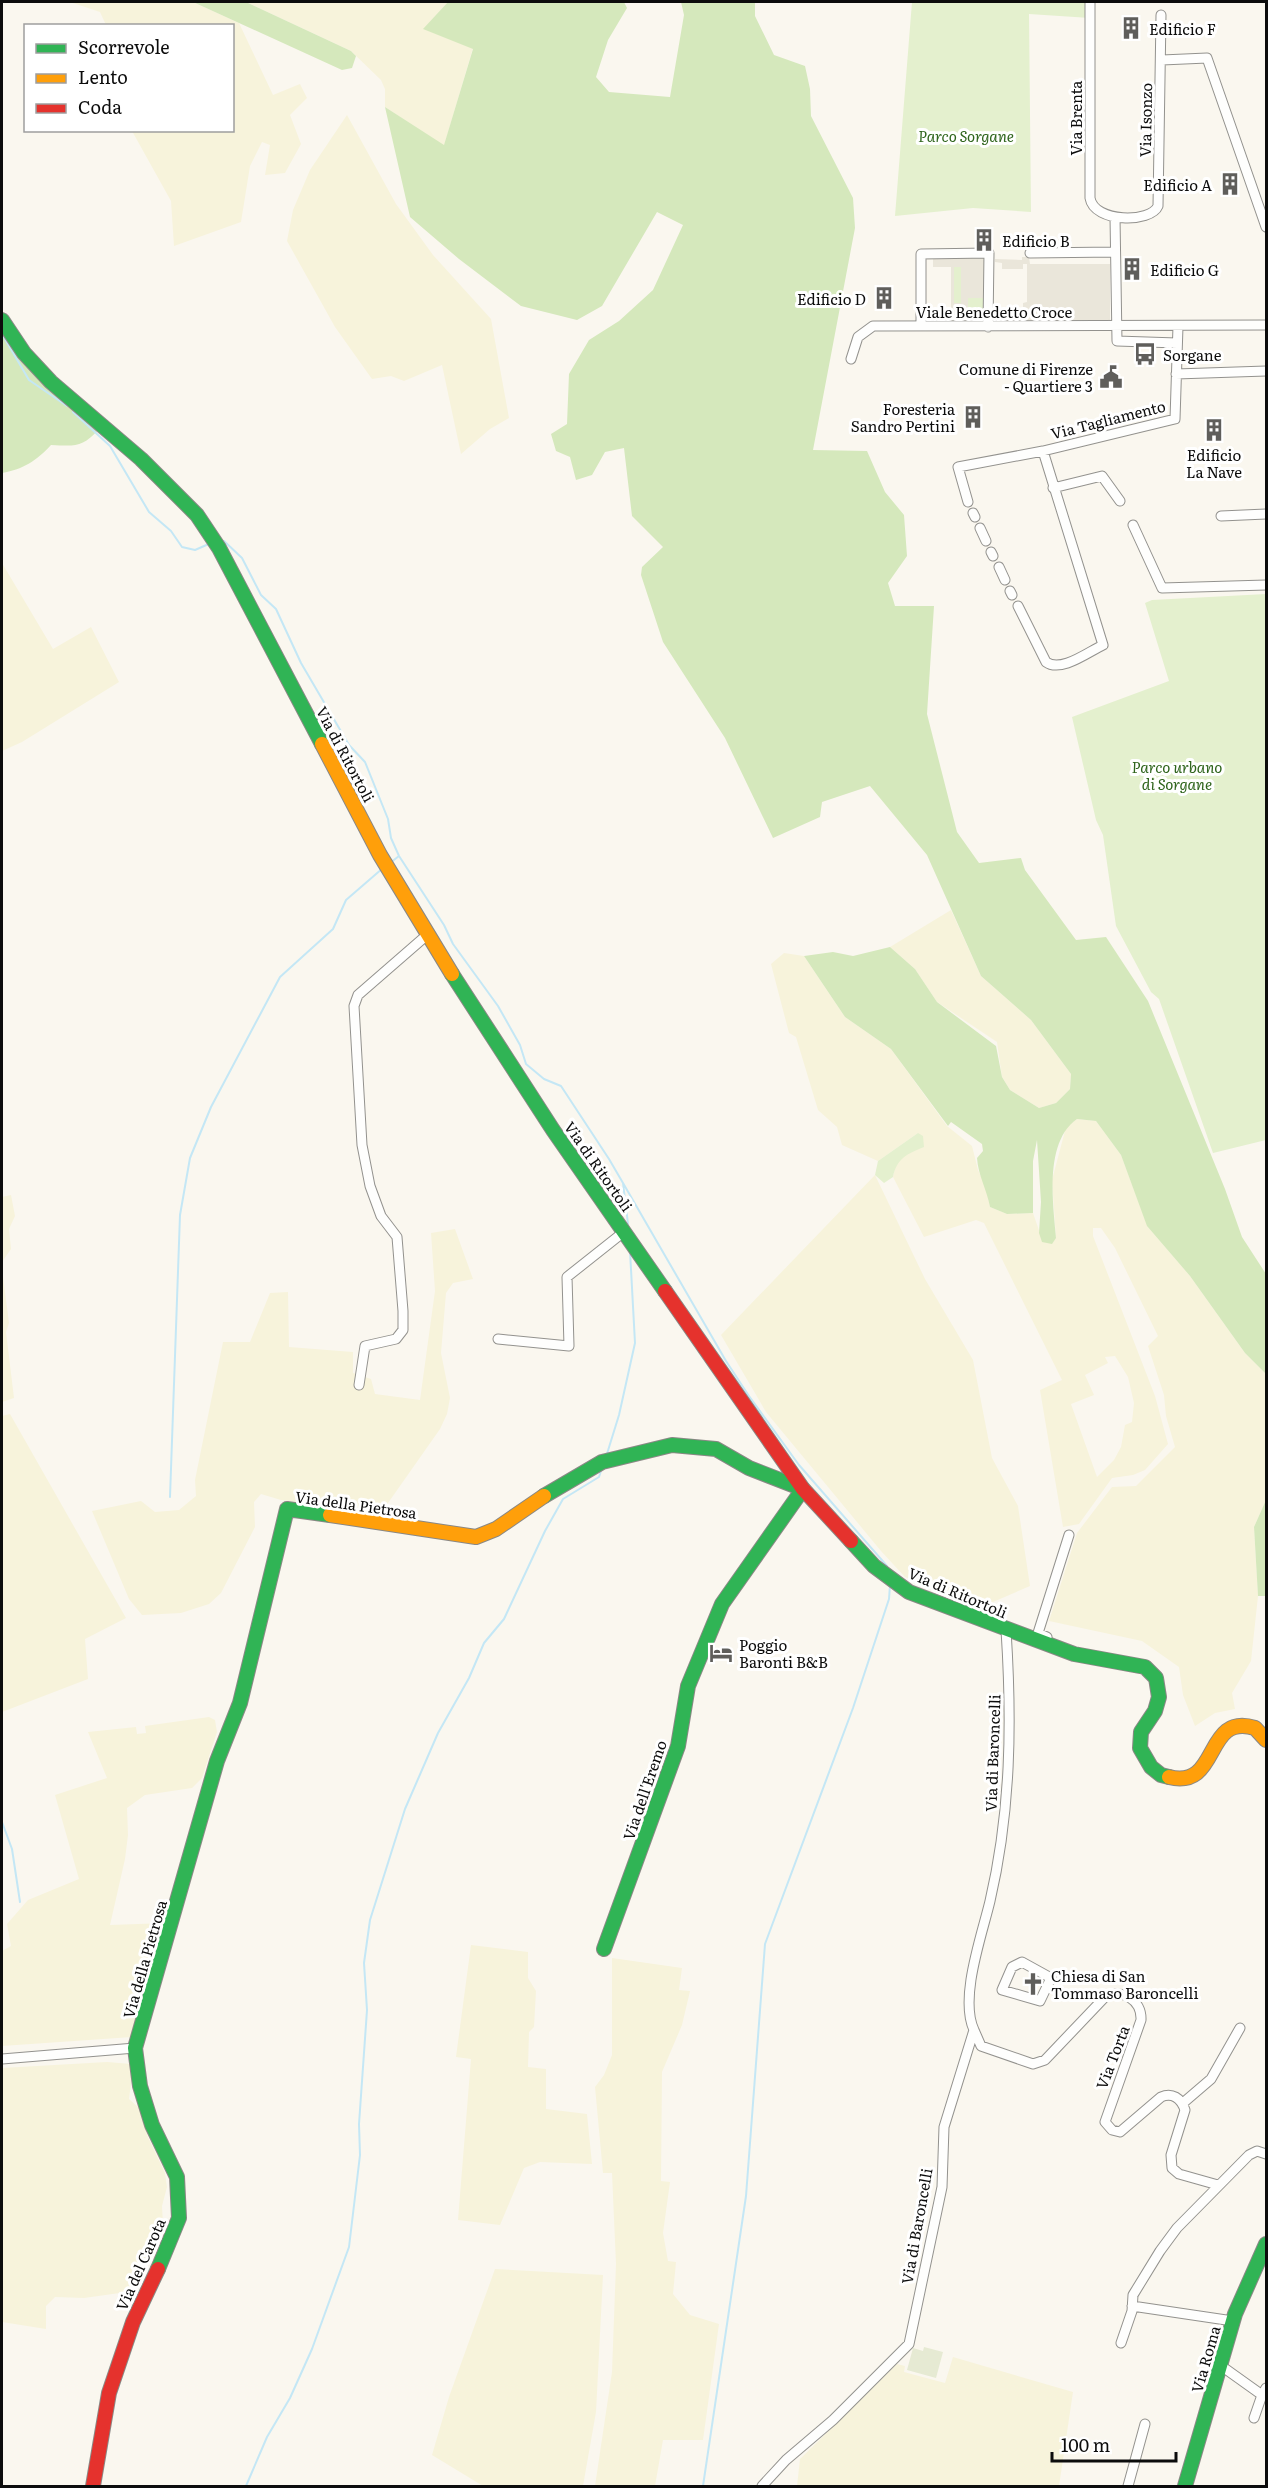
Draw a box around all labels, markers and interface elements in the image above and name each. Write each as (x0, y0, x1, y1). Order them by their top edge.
building icon: Edificio F (1118, 15, 1144, 41)
place label: Edificio F (1149, 17, 1216, 40)
legend (24, 24, 234, 132)
text: Scorrevole (78, 33, 170, 60)
text: Lento (78, 63, 128, 90)
street label: Via Brenta (1064, 80, 1087, 155)
street label: Via Isonzo (1133, 82, 1157, 157)
text: Coda (78, 93, 122, 120)
park label: Parco Sorgane (918, 124, 1014, 147)
building icon: Edificio A (1217, 171, 1243, 197)
place label: Edificio A (1143, 173, 1212, 196)
building icon: Edificio B (971, 227, 997, 253)
place label: Edificio B (1002, 229, 1070, 252)
building icon: Edificio G (1119, 256, 1145, 282)
place label: Edificio G (1150, 258, 1219, 281)
building icon: Edificio D (871, 285, 897, 311)
place label: Edificio D (797, 287, 866, 310)
street label: Viale Benedetto Croce (916, 300, 1073, 323)
bus stop icon: Sorgane (1132, 341, 1158, 367)
place label: Sorgane (1163, 343, 1222, 366)
place label: Comune di Firenze - Quartiere 3 (959, 357, 1093, 397)
public building icon: Comune di Firenze - Quartiere 3 (1098, 364, 1124, 390)
street label: Via Tagliamento (1048, 394, 1168, 444)
place label: Foresteria Sandro Pertini (851, 397, 956, 437)
building icon: Foresteria Sandro Pertini (960, 404, 986, 430)
building icon: Edificio La Nave (1201, 417, 1227, 443)
place label: Edificio La Nave (1186, 443, 1242, 483)
street label: Via di Ritortoli (311, 702, 381, 806)
park label: Parco urbano di Sorgane (1132, 755, 1222, 795)
street label: Via di Ritortoli (559, 1116, 639, 1216)
street label: Via della Pietrosa (294, 1484, 419, 1524)
street label: Via di Ritortoli (905, 1561, 1011, 1623)
place label: Poggio Baronti B&B (739, 1633, 828, 1673)
hotel icon: Poggio Baronti B&B (708, 1640, 734, 1666)
street label: Via di Baroncelli (978, 1694, 1006, 1812)
street label: Via dell'Eremo (616, 1737, 672, 1843)
street label: Via della Pietrosa (116, 1896, 172, 2021)
place label: Chiesa di San Tommaso Baroncelli (1051, 1964, 1198, 2004)
church icon: Chiesa di San Tommaso Baroncelli (1020, 1971, 1046, 1997)
street label: Via Torta (1089, 2021, 1135, 2092)
street label: Via di Baroncelli (894, 2166, 938, 2286)
street label: Via del Carota (109, 2213, 171, 2314)
street label: Via Roma (1184, 2322, 1226, 2395)
scale bar (1052, 2425, 1176, 2463)
text: 100 m (1061, 2431, 1110, 2458)

